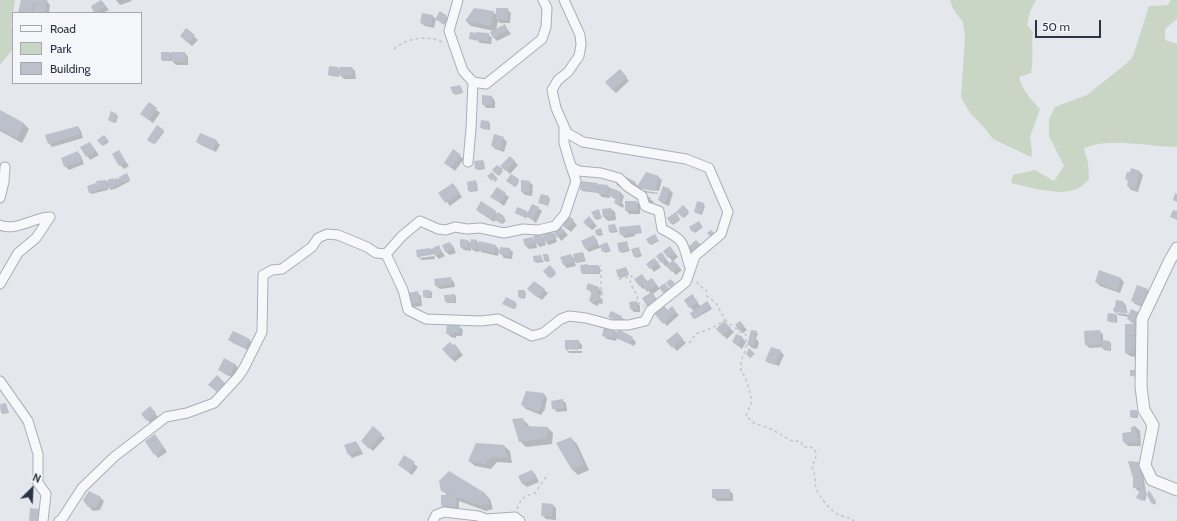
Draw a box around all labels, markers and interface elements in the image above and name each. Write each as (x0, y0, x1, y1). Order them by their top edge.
legend (12, 12, 142, 84)
scale bar (1037, 12, 1103, 38)
text: 50 m (1042, 19, 1070, 34)
text: Road (50, 21, 76, 36)
text: Park (50, 41, 72, 56)
text: Building (50, 61, 91, 76)
north arrow (12, 469, 52, 509)
text: N (30, 470, 43, 486)

